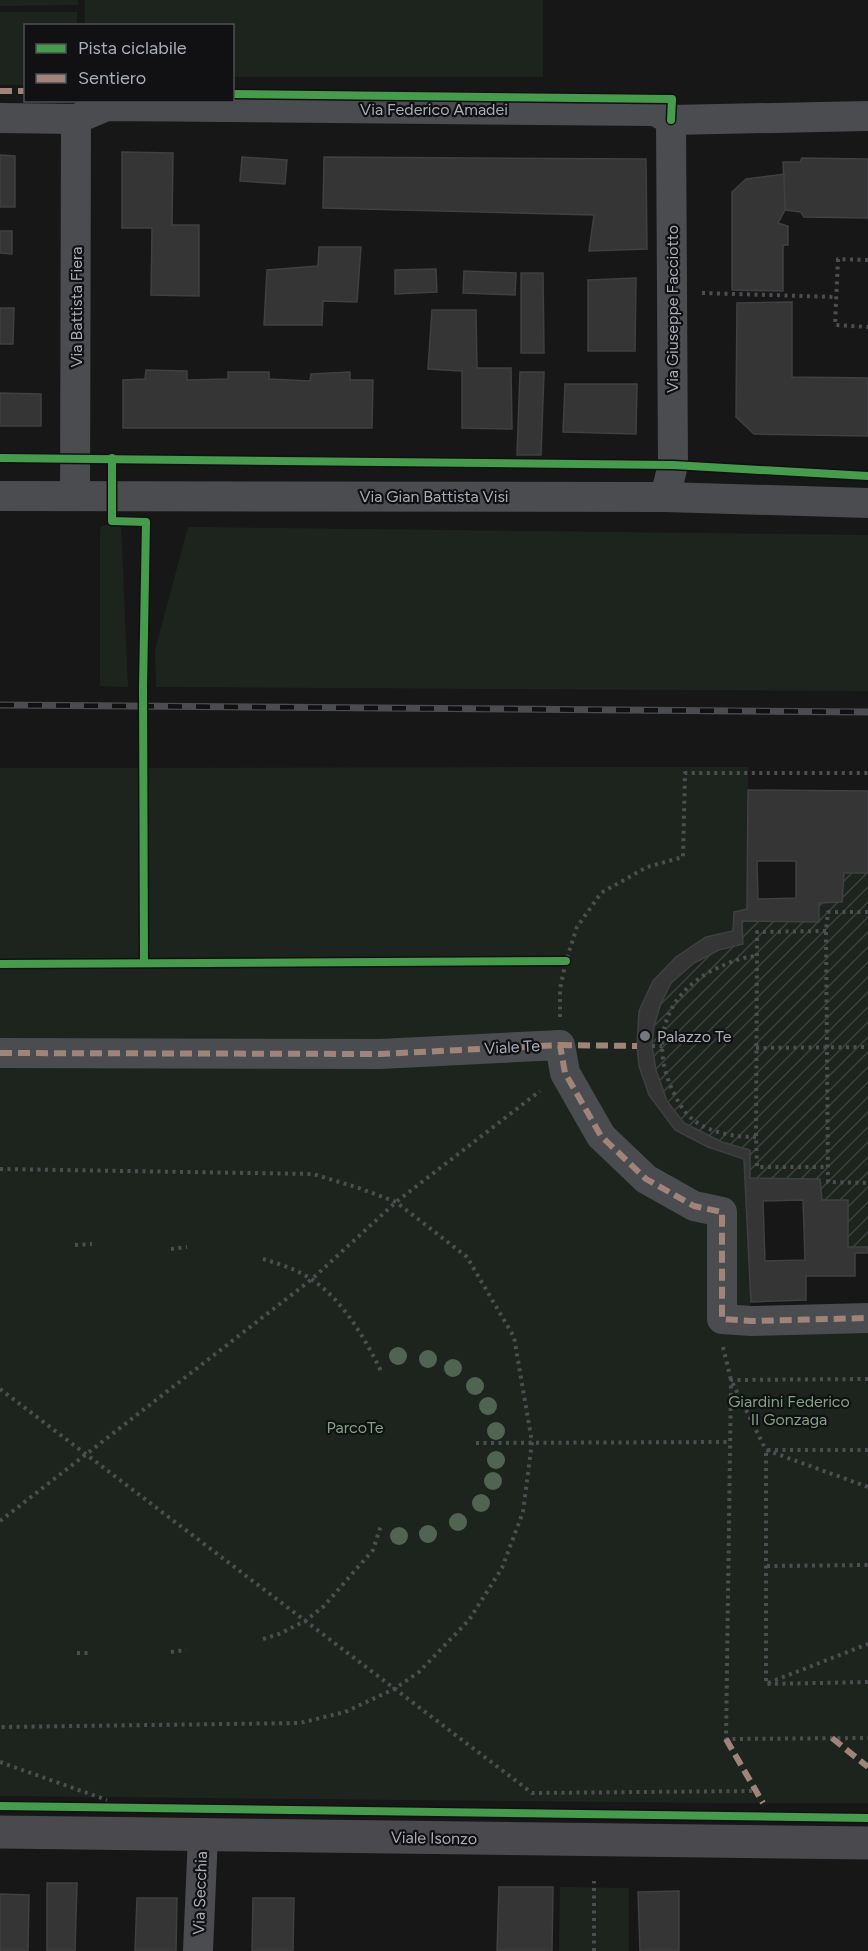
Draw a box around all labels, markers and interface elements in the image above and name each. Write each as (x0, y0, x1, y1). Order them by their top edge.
legend (24, 24, 234, 102)
text: Pista ciclabile (78, 37, 187, 59)
text: Sentiero (78, 67, 146, 89)
street label: Via Federico Amadei (360, 100, 508, 119)
street label: Via Giuseppe Facciotto (663, 225, 682, 393)
street label: Via Battista Fiera (67, 247, 86, 367)
street label: Via Gian Battista Visi (359, 487, 509, 506)
place label: Palazzo Te (657, 1027, 732, 1046)
marker: Palazzo Te (638, 1029, 652, 1043)
street label: Viale Te (484, 1036, 541, 1058)
park label: Giardini Federico II Gonzaga (728, 1392, 850, 1429)
park label: ParcoTe (326, 1418, 384, 1437)
street label: Viale Isonzo (391, 1828, 477, 1848)
street label: Via Secchia (189, 1851, 211, 1935)

